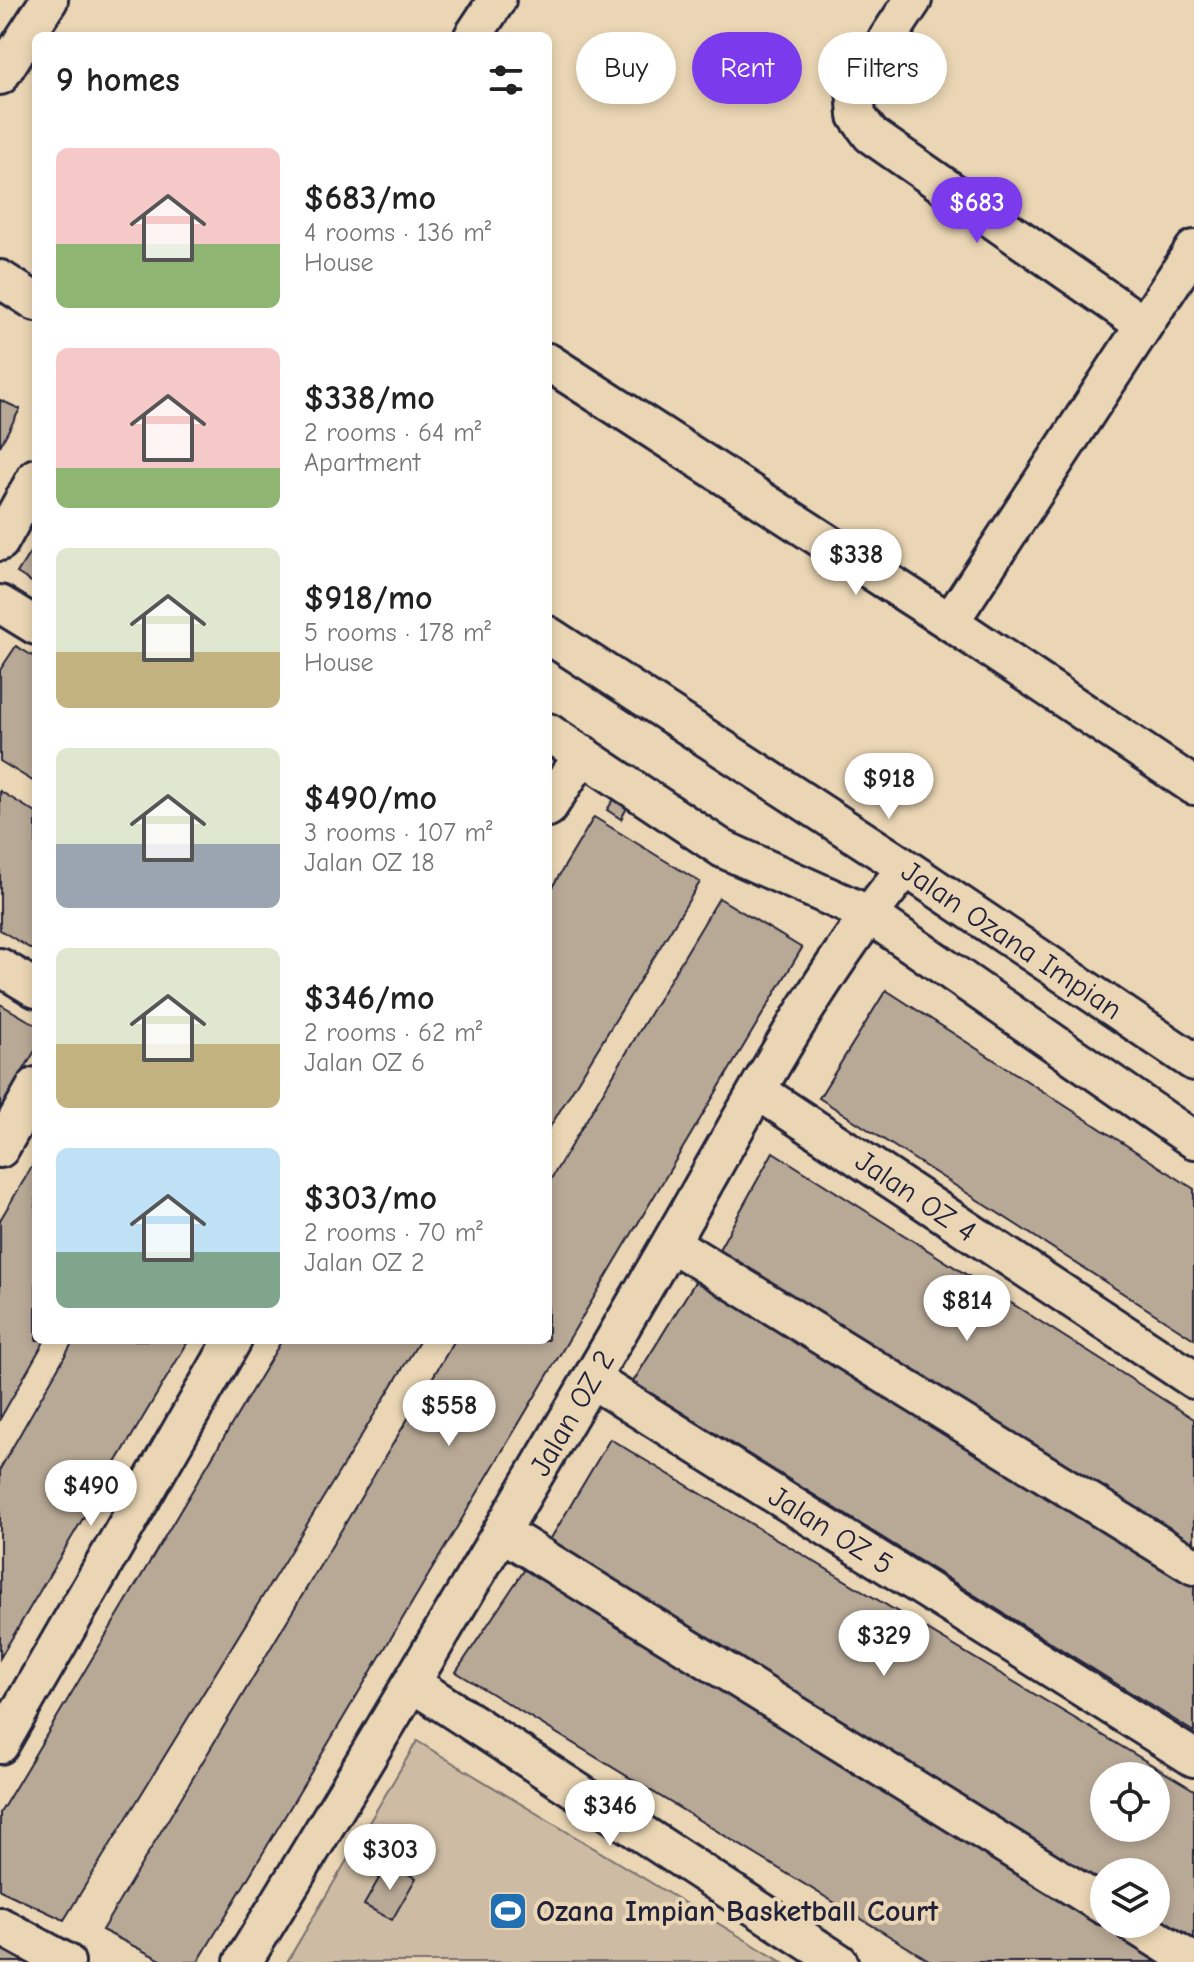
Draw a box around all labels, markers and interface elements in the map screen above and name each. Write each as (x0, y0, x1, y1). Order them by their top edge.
chip: Buy (576, 32, 676, 104)
chip: Rent (692, 32, 802, 104)
chip: Filters (818, 32, 947, 104)
icon: filters (484, 58, 528, 102)
text: 9 homes (56, 60, 180, 100)
pin: $683 (930, 177, 1024, 245)
text: $683/mo (304, 178, 436, 218)
icon: home (120, 180, 216, 276)
text: $683 (949, 188, 1005, 218)
text: 4 rooms · 136 m² (304, 218, 491, 248)
text: House (304, 248, 374, 278)
text: $338/mo (304, 378, 435, 418)
icon: home (120, 380, 216, 476)
text: 2 rooms · 64 m² (304, 418, 481, 448)
text: Apartment (304, 448, 420, 478)
pin: $338 (809, 529, 903, 597)
text: $338 (829, 540, 883, 570)
text: $918/mo (304, 578, 433, 618)
icon: home (120, 580, 216, 676)
text: 5 rooms · 178 m² (304, 618, 491, 648)
text: House (304, 648, 374, 678)
pin: $918 (842, 753, 936, 821)
text: $918 (863, 764, 915, 794)
text: $490/mo (304, 778, 437, 818)
icon: home (120, 780, 216, 876)
text: 3 rooms · 107 m² (304, 818, 493, 848)
text: Jalan OZ 18 (304, 848, 435, 878)
street label: Jalan Ozana Impian (895, 854, 1129, 1027)
text: $346/mo (304, 978, 435, 1018)
icon: home (120, 980, 216, 1076)
text: 2 rooms · 62 m² (304, 1018, 482, 1048)
text: Jalan OZ 6 (304, 1048, 425, 1078)
street label: Jalan OZ 4 (849, 1143, 983, 1250)
text: $303/mo (304, 1178, 437, 1218)
icon: home (120, 1180, 216, 1276)
text: 2 rooms · 70 m² (304, 1218, 483, 1248)
text: Jalan OZ 2 (304, 1248, 425, 1278)
pin: $814 (920, 1275, 1014, 1343)
text: $814 (941, 1286, 993, 1316)
street label: Jalan OZ 2 (522, 1344, 622, 1482)
pin: $558 (402, 1380, 496, 1448)
text: $558 (421, 1391, 477, 1421)
pin: $490 (44, 1460, 138, 1528)
text: $490 (63, 1471, 119, 1501)
street label: Jalan OZ 5 (762, 1479, 899, 1582)
pin: $329 (837, 1610, 931, 1678)
text: $329 (856, 1621, 912, 1651)
map controls (1090, 1762, 1170, 1938)
button: locate (1090, 1762, 1170, 1842)
pin: $346 (563, 1780, 657, 1848)
text: $346 (583, 1791, 637, 1821)
pin: $303 (343, 1824, 437, 1892)
text: $303 (362, 1835, 418, 1865)
button: layers (1090, 1858, 1170, 1938)
sports icon: Ozana Impian Basketball Court (487, 1890, 529, 1932)
place label: Ozana Impian Basketball Court (536, 1894, 939, 1929)

